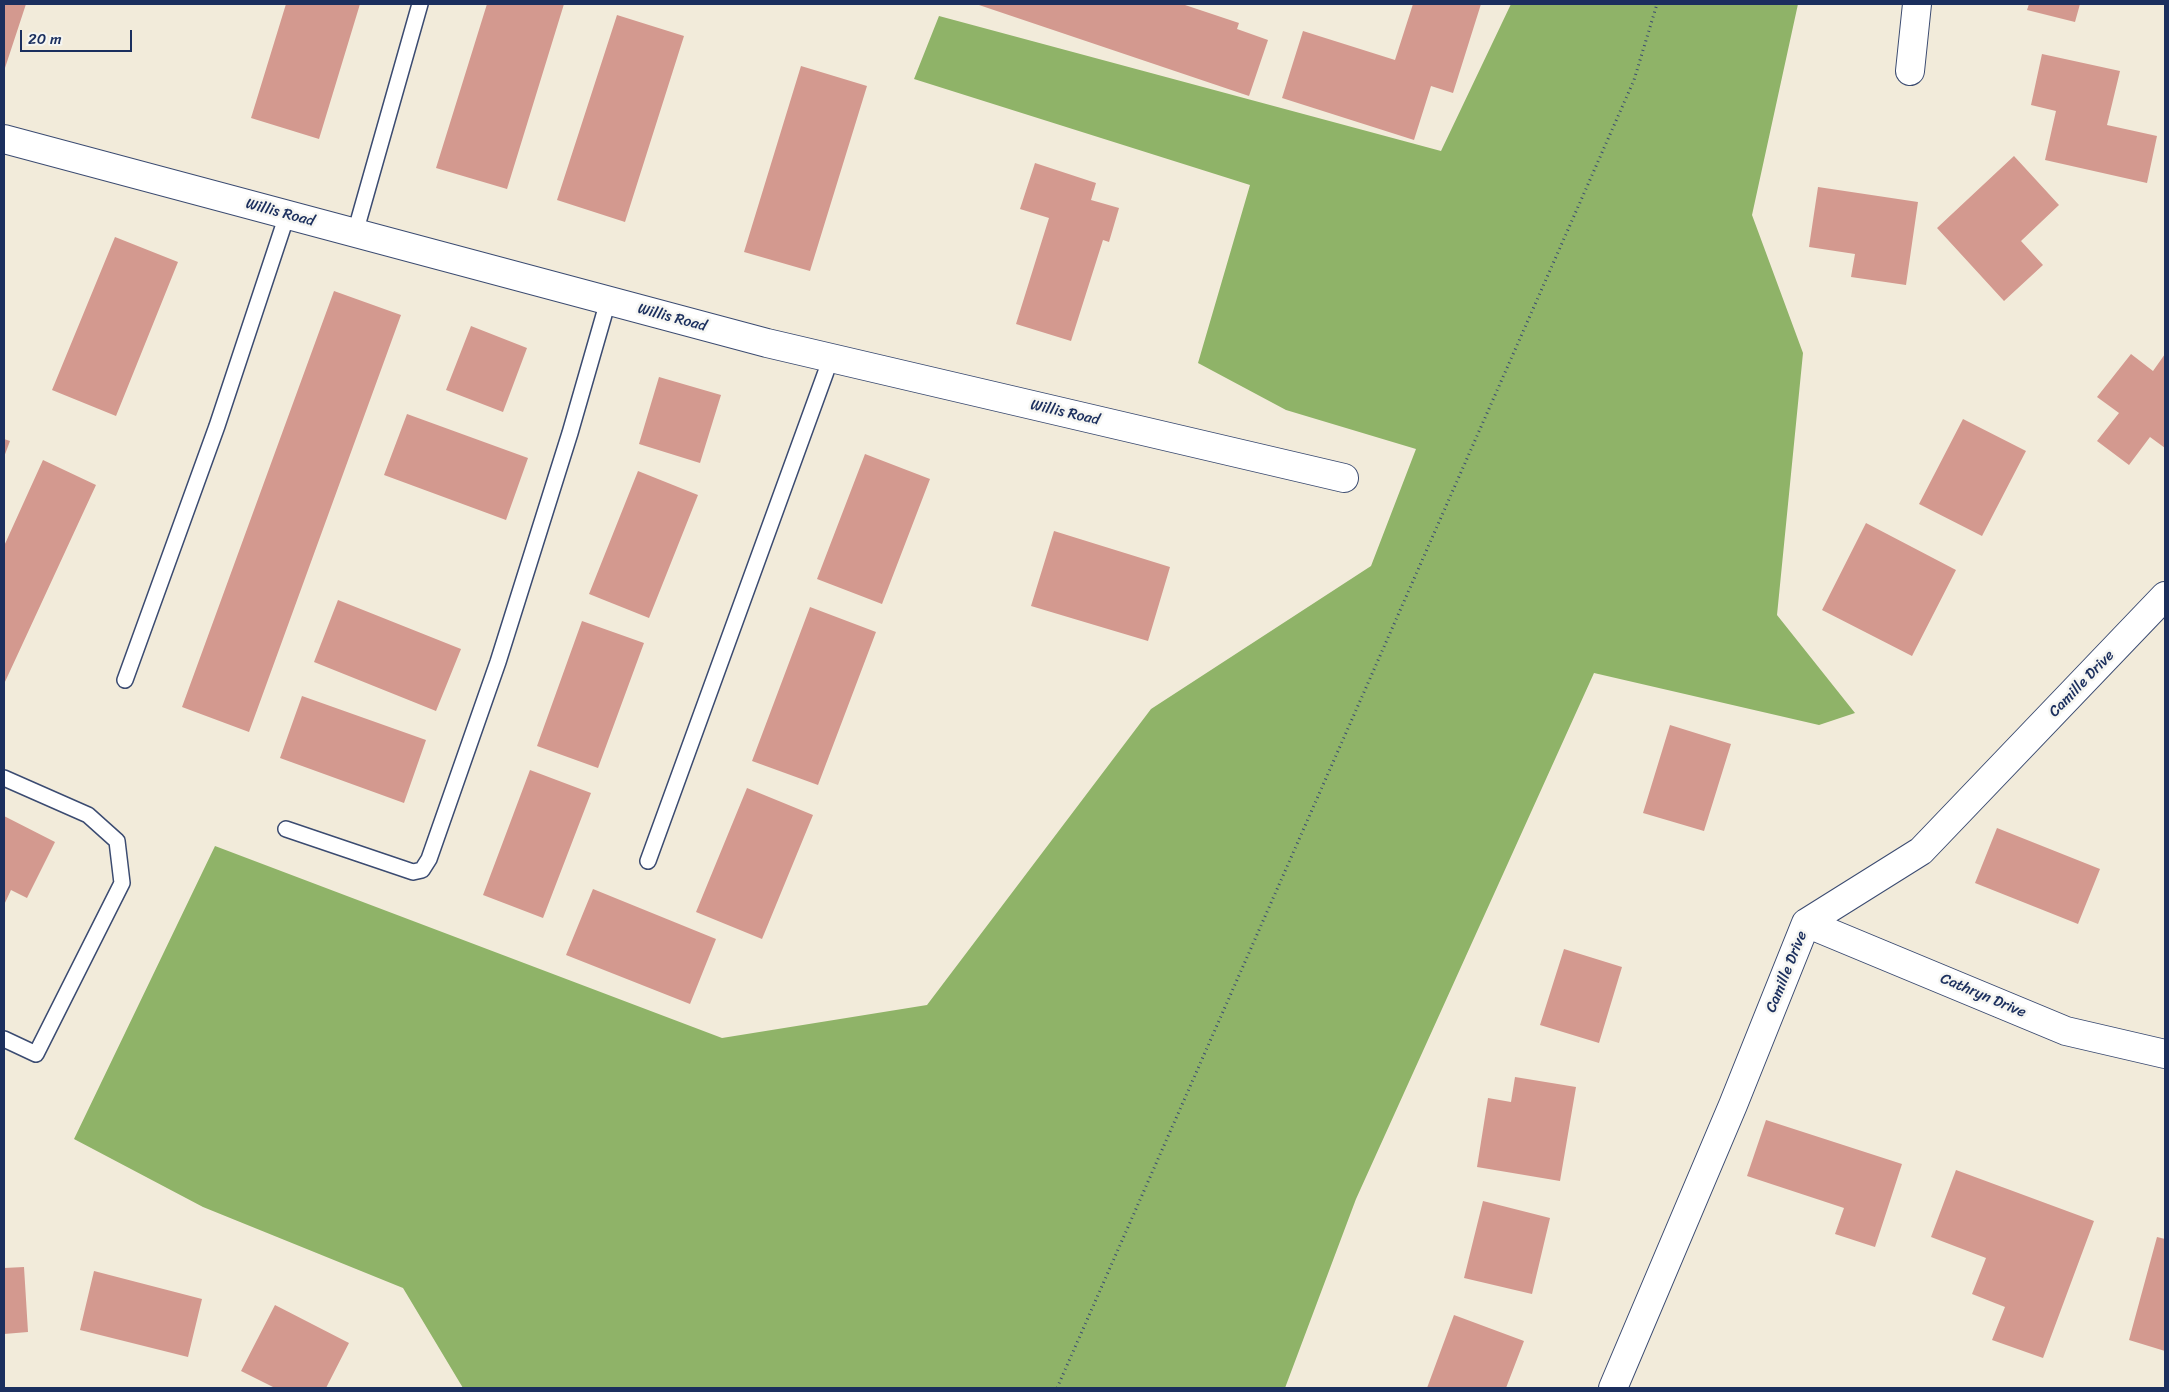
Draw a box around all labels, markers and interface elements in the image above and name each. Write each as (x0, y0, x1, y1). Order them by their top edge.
scale bar (22, 20, 135, 52)
text: 20 m (28, 26, 62, 52)
street label: Willis Road (244, 195, 316, 231)
street label: Willis Road (636, 300, 708, 336)
street label: Willis Road (1029, 396, 1101, 430)
street label: Camille Drive (2046, 647, 2118, 721)
street label: Camille Drive (1763, 929, 1811, 1015)
street label: Cathryn Drive (1938, 970, 2028, 1022)

